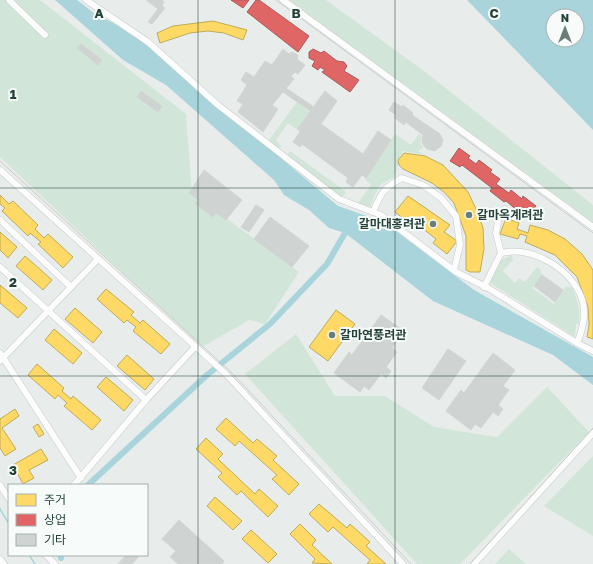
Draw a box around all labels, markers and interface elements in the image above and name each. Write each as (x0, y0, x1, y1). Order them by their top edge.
text: A (94, 5, 104, 21)
text: B (291, 5, 301, 21)
text: C (489, 5, 499, 21)
north arrow (545, 8, 585, 48)
text: N (561, 11, 569, 24)
text: 1 (10, 86, 17, 102)
place label: 갈마옥계려관 (477, 207, 543, 222)
marker: 갈마옥계려관 (464, 210, 474, 220)
place label: 갈마대홍려관 (359, 216, 425, 231)
marker: 갈마대홍려관 (428, 219, 438, 229)
text: 2 (9, 274, 17, 290)
place label: 갈마연풍려관 (340, 327, 406, 342)
marker: 갈마연풍려관 (327, 330, 337, 340)
text: 3 (9, 462, 17, 478)
legend (8, 484, 148, 556)
text: 주거 (44, 492, 66, 507)
text: 상업 (44, 512, 66, 527)
text: 기타 (44, 532, 66, 547)

